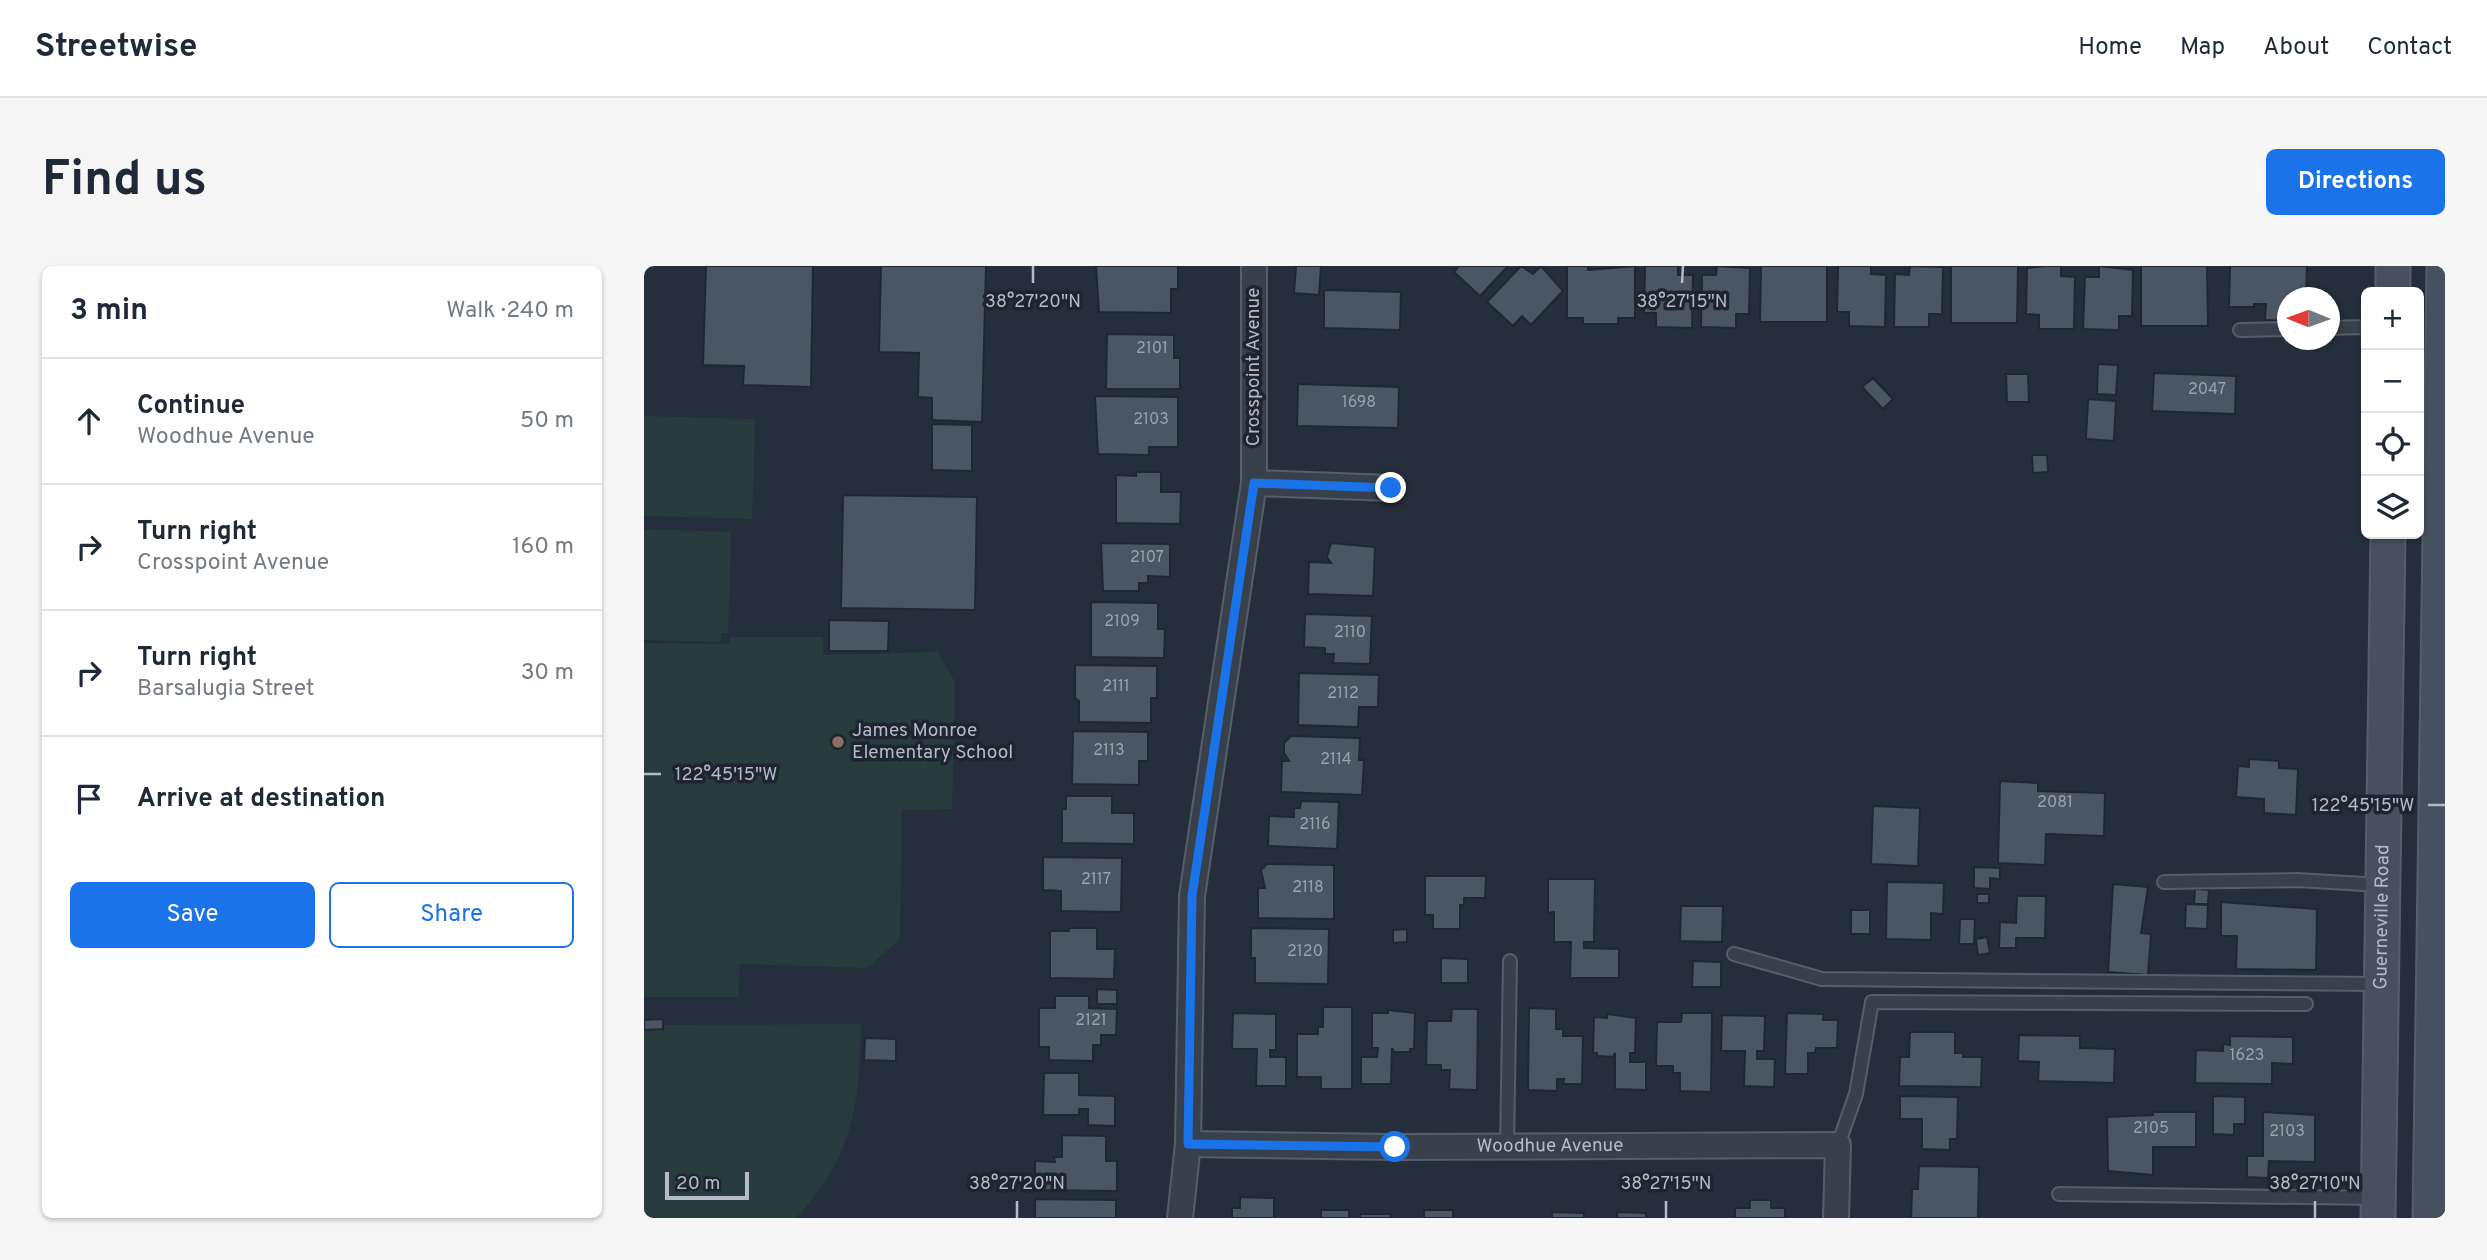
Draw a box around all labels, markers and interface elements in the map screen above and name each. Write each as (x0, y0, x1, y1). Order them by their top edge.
text: Streetwise (35, 27, 197, 69)
text: Home (2078, 33, 2142, 63)
text: Map (2180, 33, 2225, 63)
text: About (2263, 33, 2329, 63)
text: Contact (2367, 33, 2452, 63)
button: Directions (2266, 149, 2445, 215)
text: Find us (42, 151, 207, 213)
north arrow (2277, 287, 2340, 350)
map controls (2361, 287, 2424, 539)
button: + (2361, 287, 2424, 350)
street label: Crosspoint Avenue (1242, 288, 1266, 446)
text: 38°27'20"N (985, 291, 1081, 314)
text: 38°27'15"N (1636, 291, 1728, 314)
text: 3 min (70, 293, 148, 330)
text: Walk · 240 m (446, 297, 574, 326)
house number: 2101 (1136, 339, 1168, 359)
button: − (2361, 350, 2424, 413)
house number: 2047 (2188, 380, 2226, 400)
text: Continue (137, 390, 245, 423)
house number: 1698 (1342, 393, 1376, 413)
icon: ahead (70, 402, 108, 440)
text: 50 m (520, 407, 574, 436)
house number: 2103 (1133, 410, 1169, 430)
button: locate (2361, 413, 2424, 476)
text: Woodhue Avenue (137, 423, 315, 452)
route end (1375, 472, 1406, 503)
button: layers (2361, 476, 2424, 539)
text: Turn right (137, 516, 257, 549)
icon: right (70, 528, 108, 566)
text: 160 m (512, 533, 574, 562)
house number: 2107 (1130, 548, 1164, 568)
text: Crosspoint Avenue (137, 549, 329, 578)
house number: 2109 (1104, 612, 1140, 632)
house number: 2110 (1334, 623, 1366, 643)
text: Turn right (137, 642, 257, 675)
icon: right (70, 654, 108, 692)
text: 30 m (521, 659, 574, 688)
text: Barsalugia Street (137, 675, 315, 704)
house number: 2111 (1102, 677, 1130, 697)
house number: 2112 (1327, 684, 1359, 704)
place label: James Monroe Elementary School (852, 719, 1013, 765)
marker: James Monroe Elementary School (830, 734, 846, 750)
house number: 2113 (1093, 741, 1125, 761)
house number: 2114 (1320, 750, 1352, 770)
text: 122°45'15"W (675, 764, 777, 787)
icon: arrive (70, 780, 108, 818)
text: Arrive at destination (137, 783, 385, 816)
house number: 2081 (2037, 793, 2073, 813)
text: 122°45'15"W (2312, 795, 2414, 818)
house number: 2116 (1299, 815, 1331, 835)
street label: Guerneville Road (2369, 844, 2395, 990)
house number: 2117 (1081, 870, 1111, 890)
house number: 2118 (1292, 878, 1324, 898)
button: Save (70, 882, 315, 948)
button: Share (329, 882, 574, 948)
house number: 2120 (1287, 942, 1323, 962)
house number: 2121 (1075, 1011, 1107, 1031)
house number: 1623 (2230, 1046, 2264, 1066)
house number: 2105 (2133, 1119, 2169, 1139)
house number: 2103 (2269, 1122, 2305, 1142)
route start (1379, 1131, 1410, 1162)
street label: Woodhue Avenue (1476, 1134, 1623, 1159)
scale bar (665, 1169, 749, 1201)
text: 20 m (676, 1172, 720, 1196)
text: 38°27'20"N (969, 1173, 1065, 1196)
text: 38°27'15"N (1620, 1173, 1712, 1196)
text: 38°27'10"N (2269, 1173, 2361, 1196)

